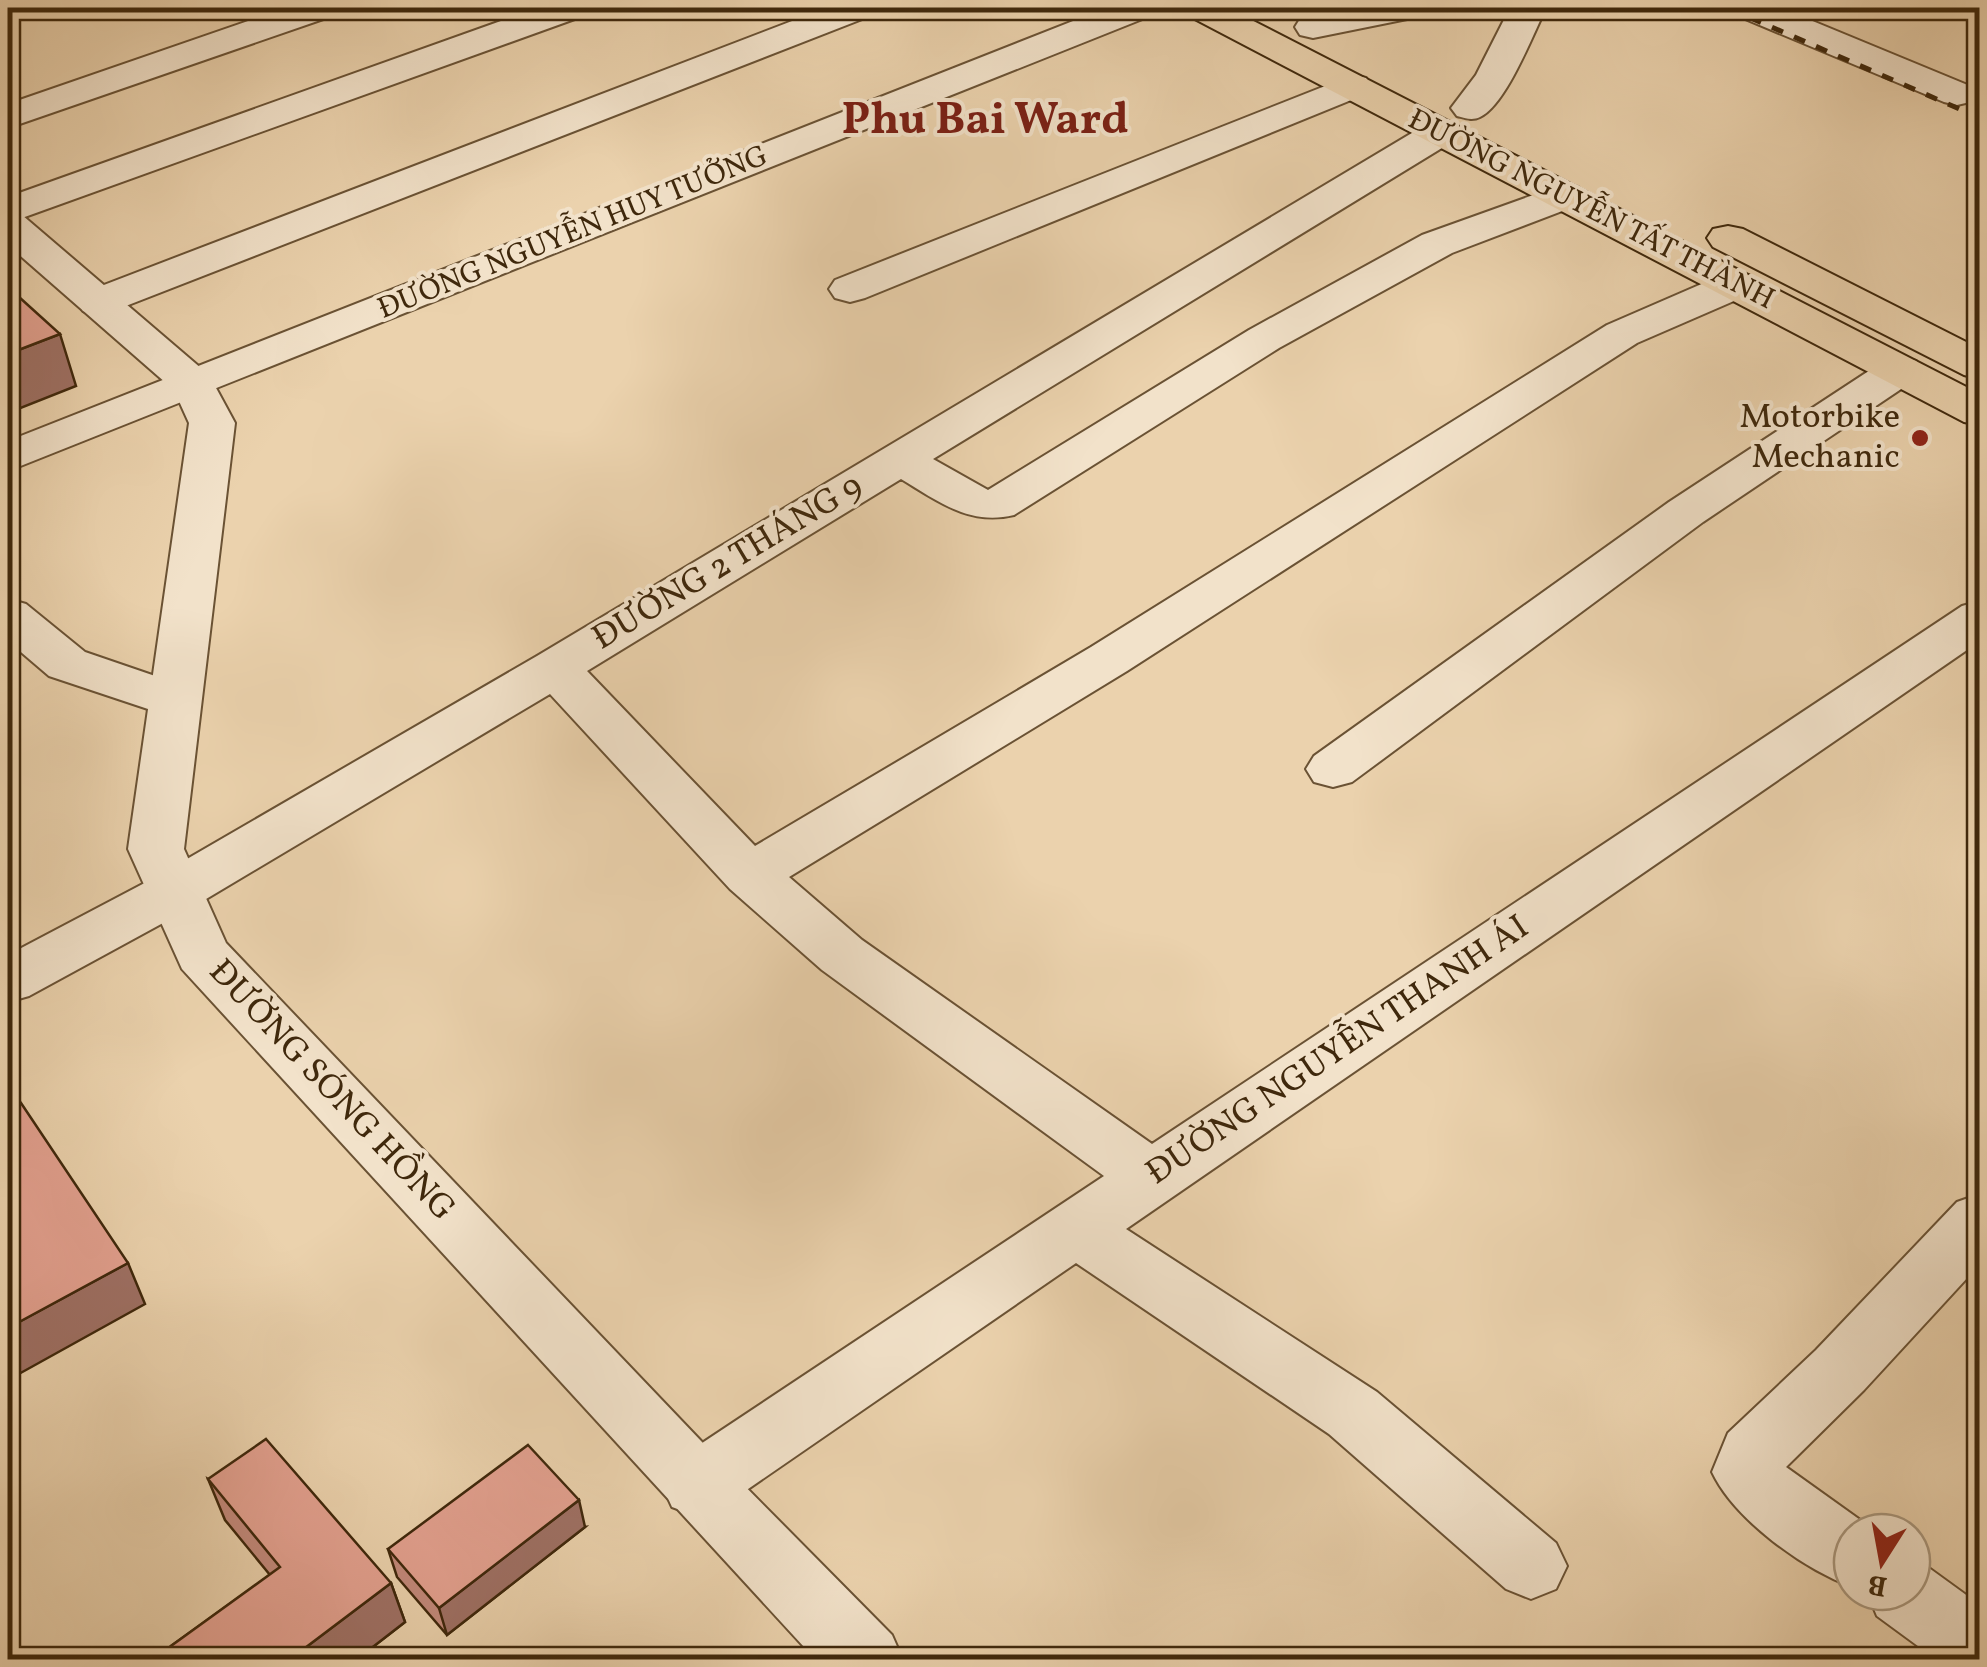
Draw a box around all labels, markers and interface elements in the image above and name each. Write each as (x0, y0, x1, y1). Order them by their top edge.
district label: Phu Bai Ward (841, 90, 1129, 153)
street label: ĐƯỜNG NGUYỄN TẤT THÀNH (1400, 97, 1782, 321)
street label: ĐƯỜNG NGUYỄN HUY TƯỞNG (371, 133, 774, 331)
place label: Motorbike Mechanic (1739, 394, 1900, 482)
marker: Motorbike Mechanic (1909, 427, 1931, 449)
street label: ĐƯỜNG 2 THÁNG 9 (584, 463, 872, 663)
street label: ĐƯỜNG NGUYỄN THANH ÁI (1135, 902, 1539, 1197)
street label: ĐƯỜNG SÓNG HỒNG (197, 949, 466, 1233)
north arrow (1832, 1512, 1932, 1612)
text: B (1865, 1563, 1891, 1605)

